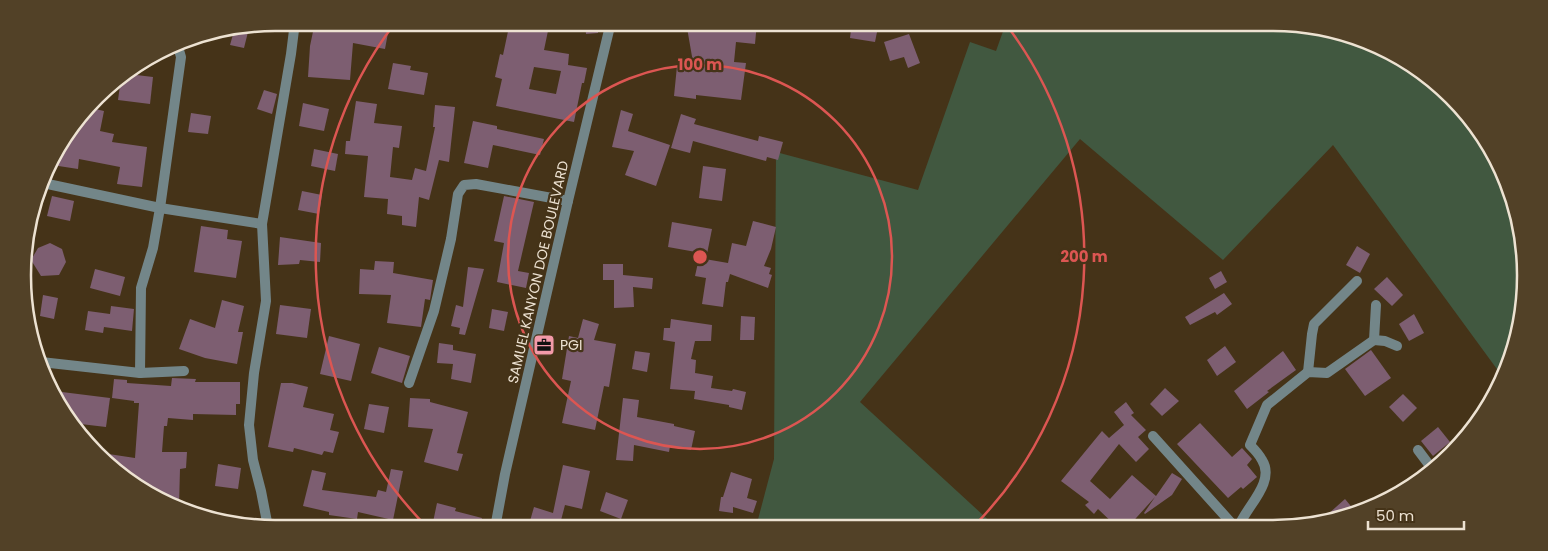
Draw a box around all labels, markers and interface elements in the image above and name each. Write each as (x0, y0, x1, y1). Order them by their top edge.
text: 100 m (678, 54, 722, 75)
street label: SAMUEL KANYON DOE BOULEVARD (503, 159, 573, 385)
text: 200 m (1060, 246, 1108, 267)
centre of rings (691, 248, 709, 266)
office icon: PGI (532, 333, 556, 357)
place label: PGI (560, 335, 582, 355)
scale bar (1368, 498, 1464, 530)
text: 50 m (1376, 505, 1414, 526)

